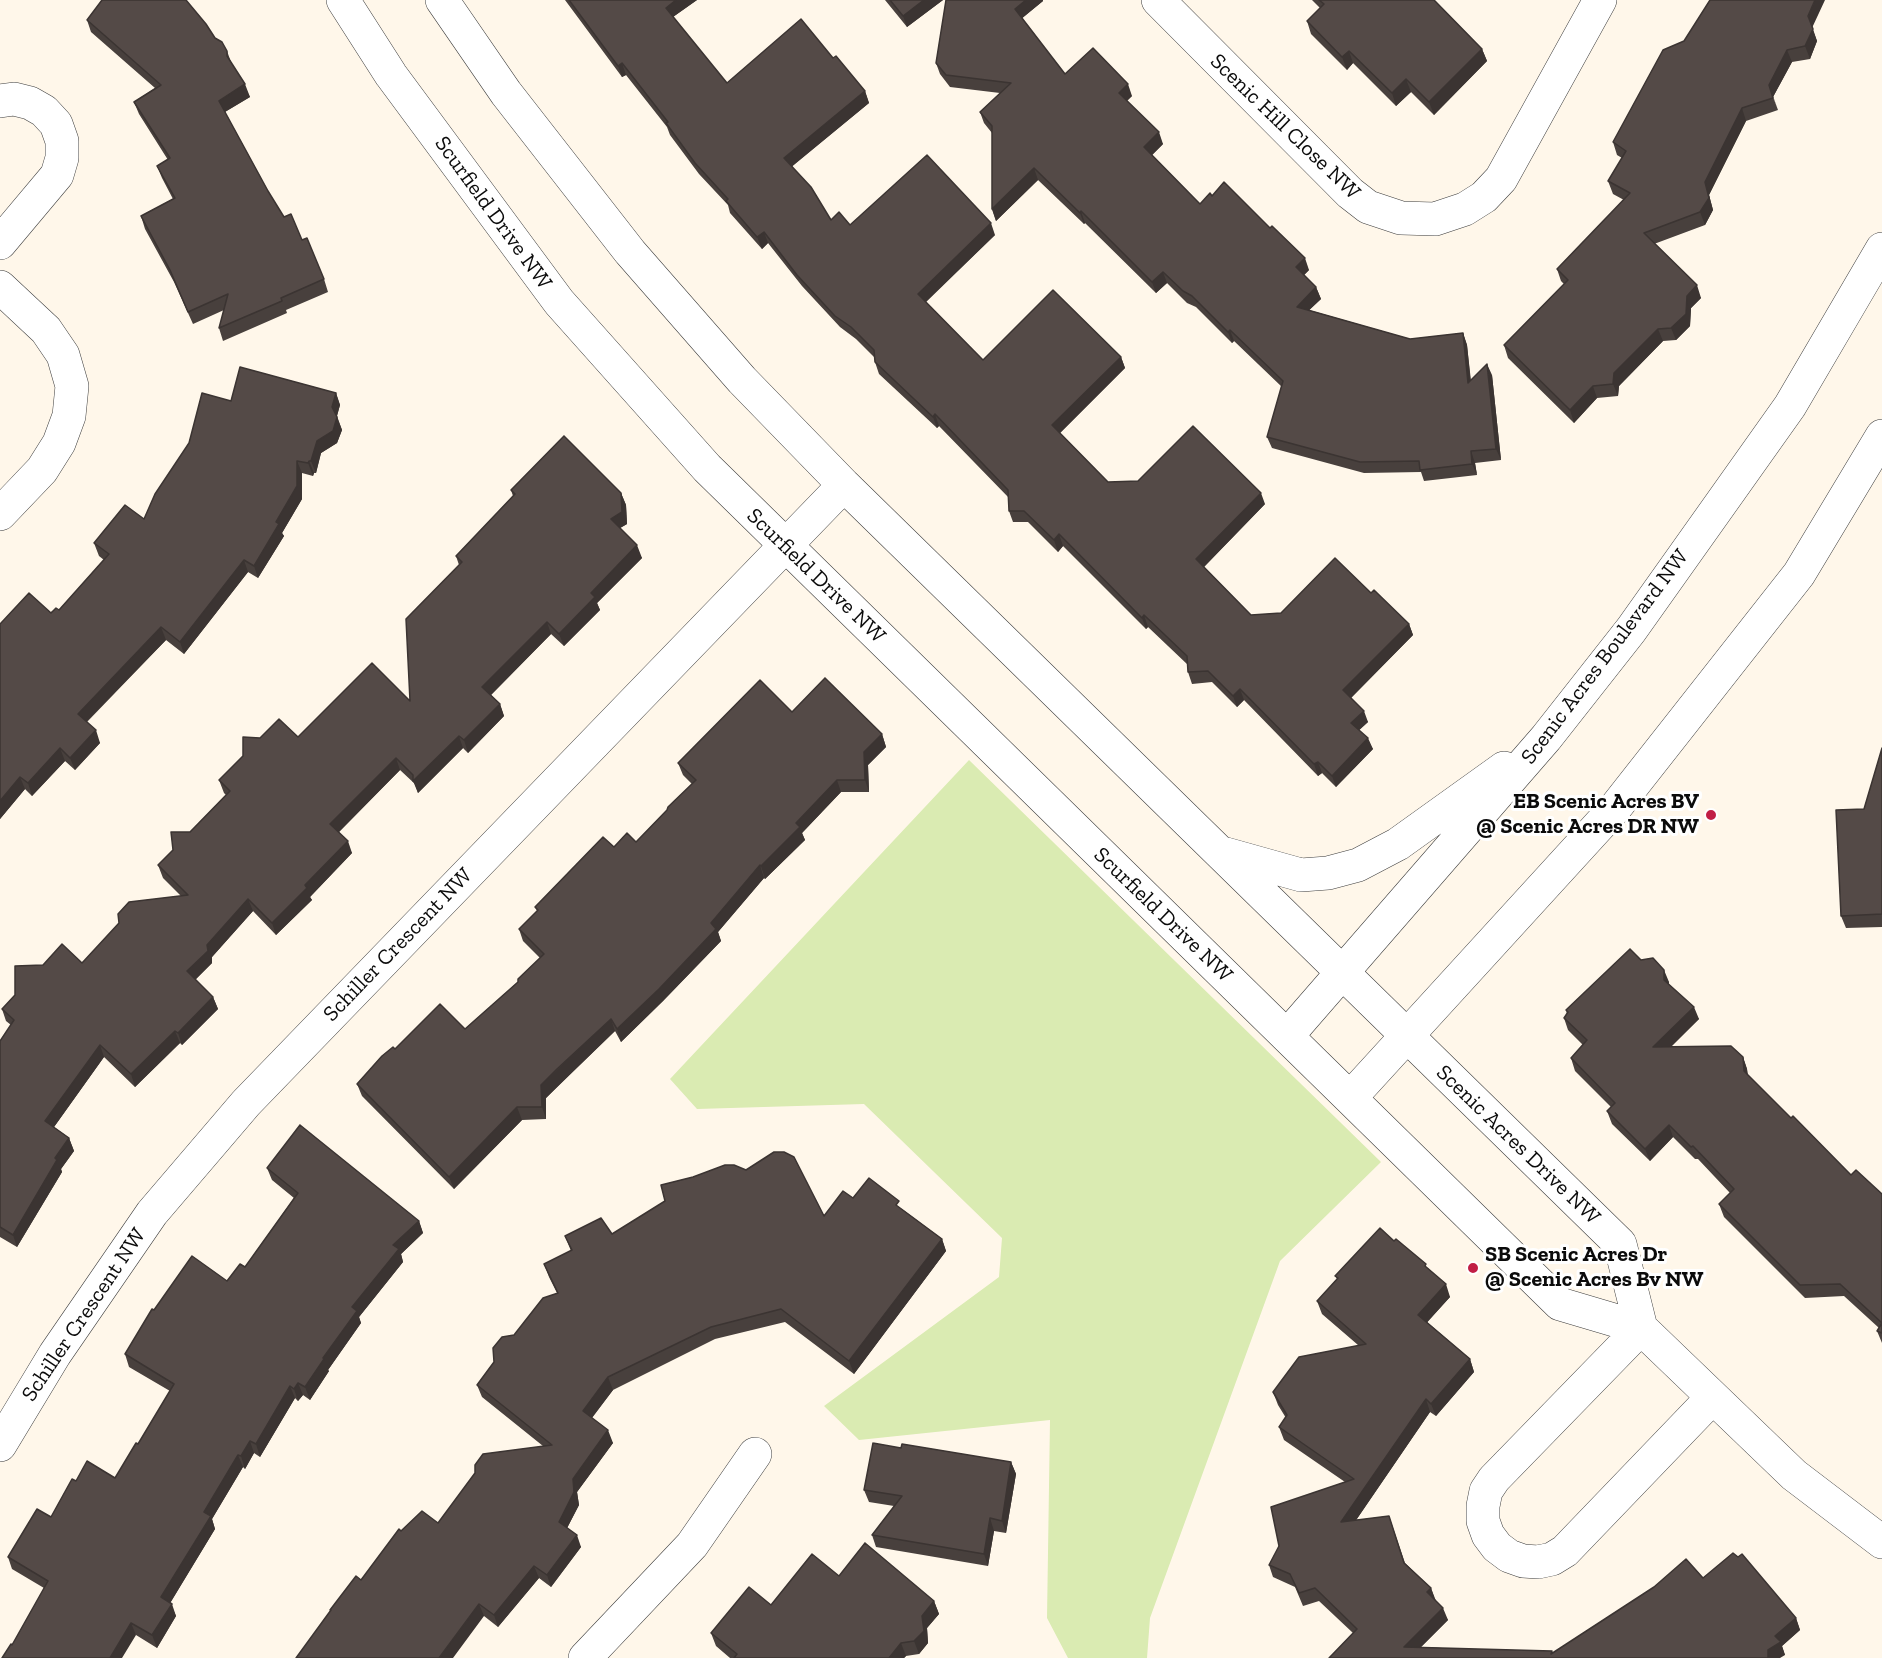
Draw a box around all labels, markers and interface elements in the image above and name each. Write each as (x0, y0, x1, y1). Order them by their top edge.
street label: Scenic Hill Close NW (1204, 48, 1366, 206)
street label: Scurfield Drive NW (429, 131, 557, 295)
street label: Scurfield Drive NW (741, 503, 891, 649)
street label: Scenic Acres Boulevard NW (1516, 544, 1694, 770)
place label: EB Scenic Acres BV @ Scenic Acres DR NW (1476, 789, 1699, 840)
marker: EB Scenic Acres BV @ Scenic Acres DR NW (1704, 808, 1718, 822)
street label: Scurfield Drive NW (1088, 842, 1238, 988)
street label: Schiller Crescent NW (318, 863, 478, 1027)
street label: Scenic Acres Drive NW (1430, 1060, 1606, 1230)
street label: Schiller Crescent NW (16, 1223, 152, 1407)
place label: SB Scenic Acres Dr @ Scenic Acres Bv NW (1485, 1242, 1704, 1294)
marker: SB Scenic Acres Dr @ Scenic Acres Bv NW (1466, 1261, 1480, 1275)

